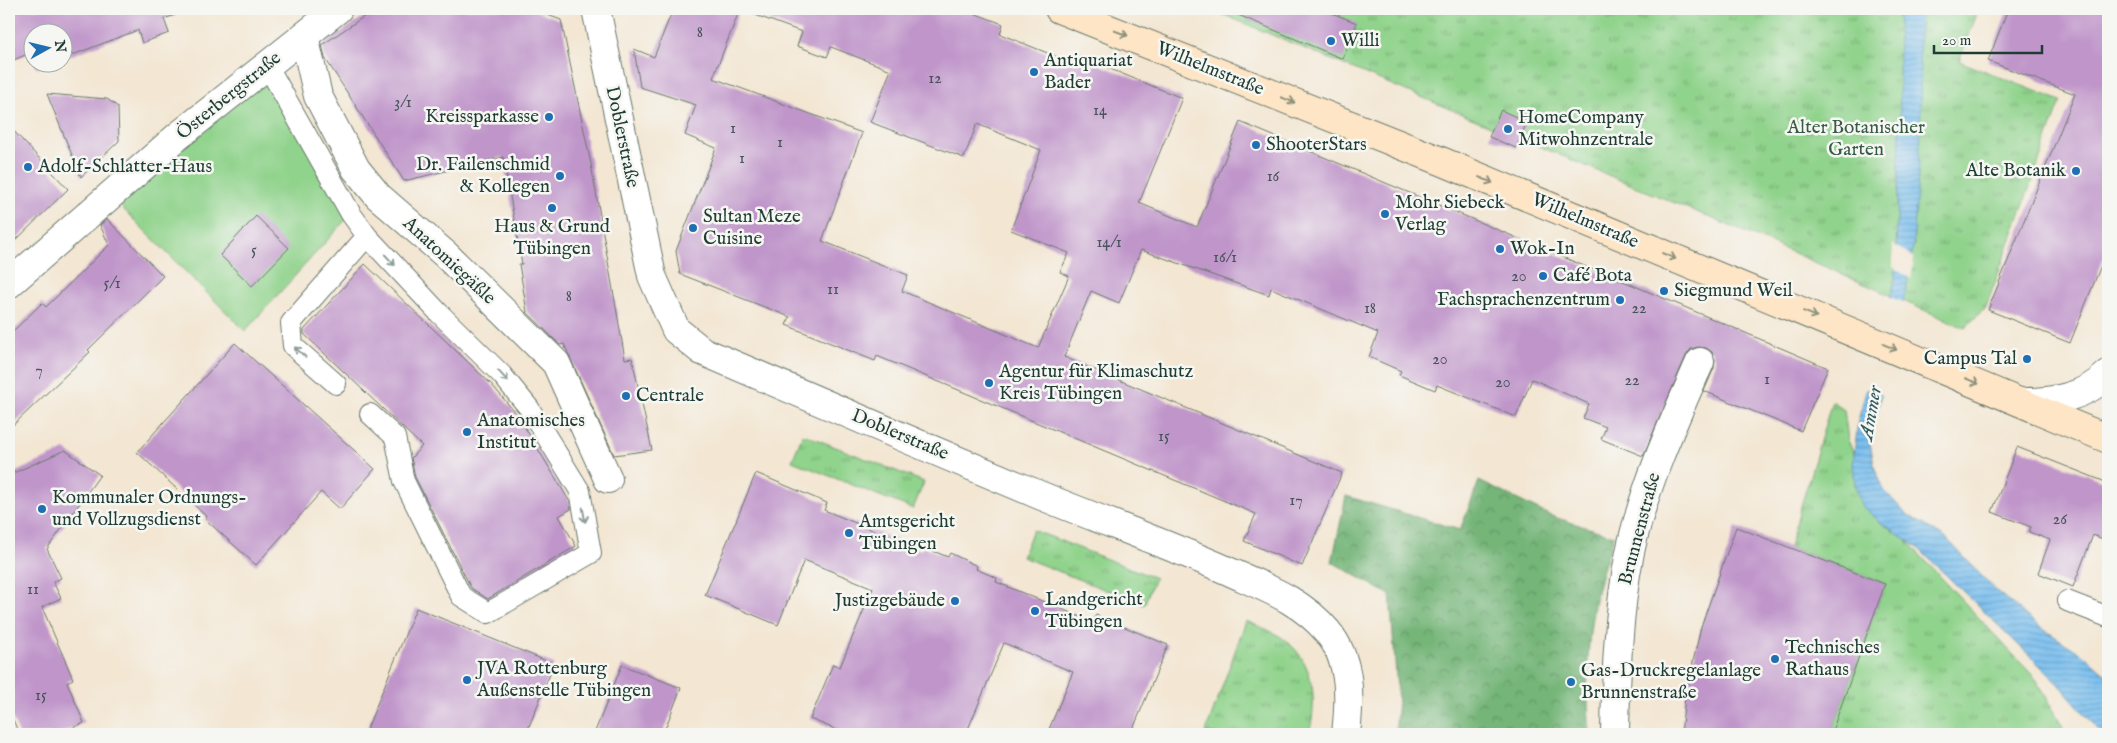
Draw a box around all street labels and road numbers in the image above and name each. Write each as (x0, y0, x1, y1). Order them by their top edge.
street label: Wilhelmstraße (1153, 37, 1268, 102)
street label: Österbergstraße (172, 46, 286, 146)
street label: Doblerstraße (600, 84, 645, 190)
street label: Wilhelmstraße (1528, 188, 1642, 254)
street label: Anatomiegäßle (397, 211, 501, 310)
street label: Doblerstraße (848, 404, 952, 466)
street label: Brunnenstraße (1613, 470, 1667, 588)

